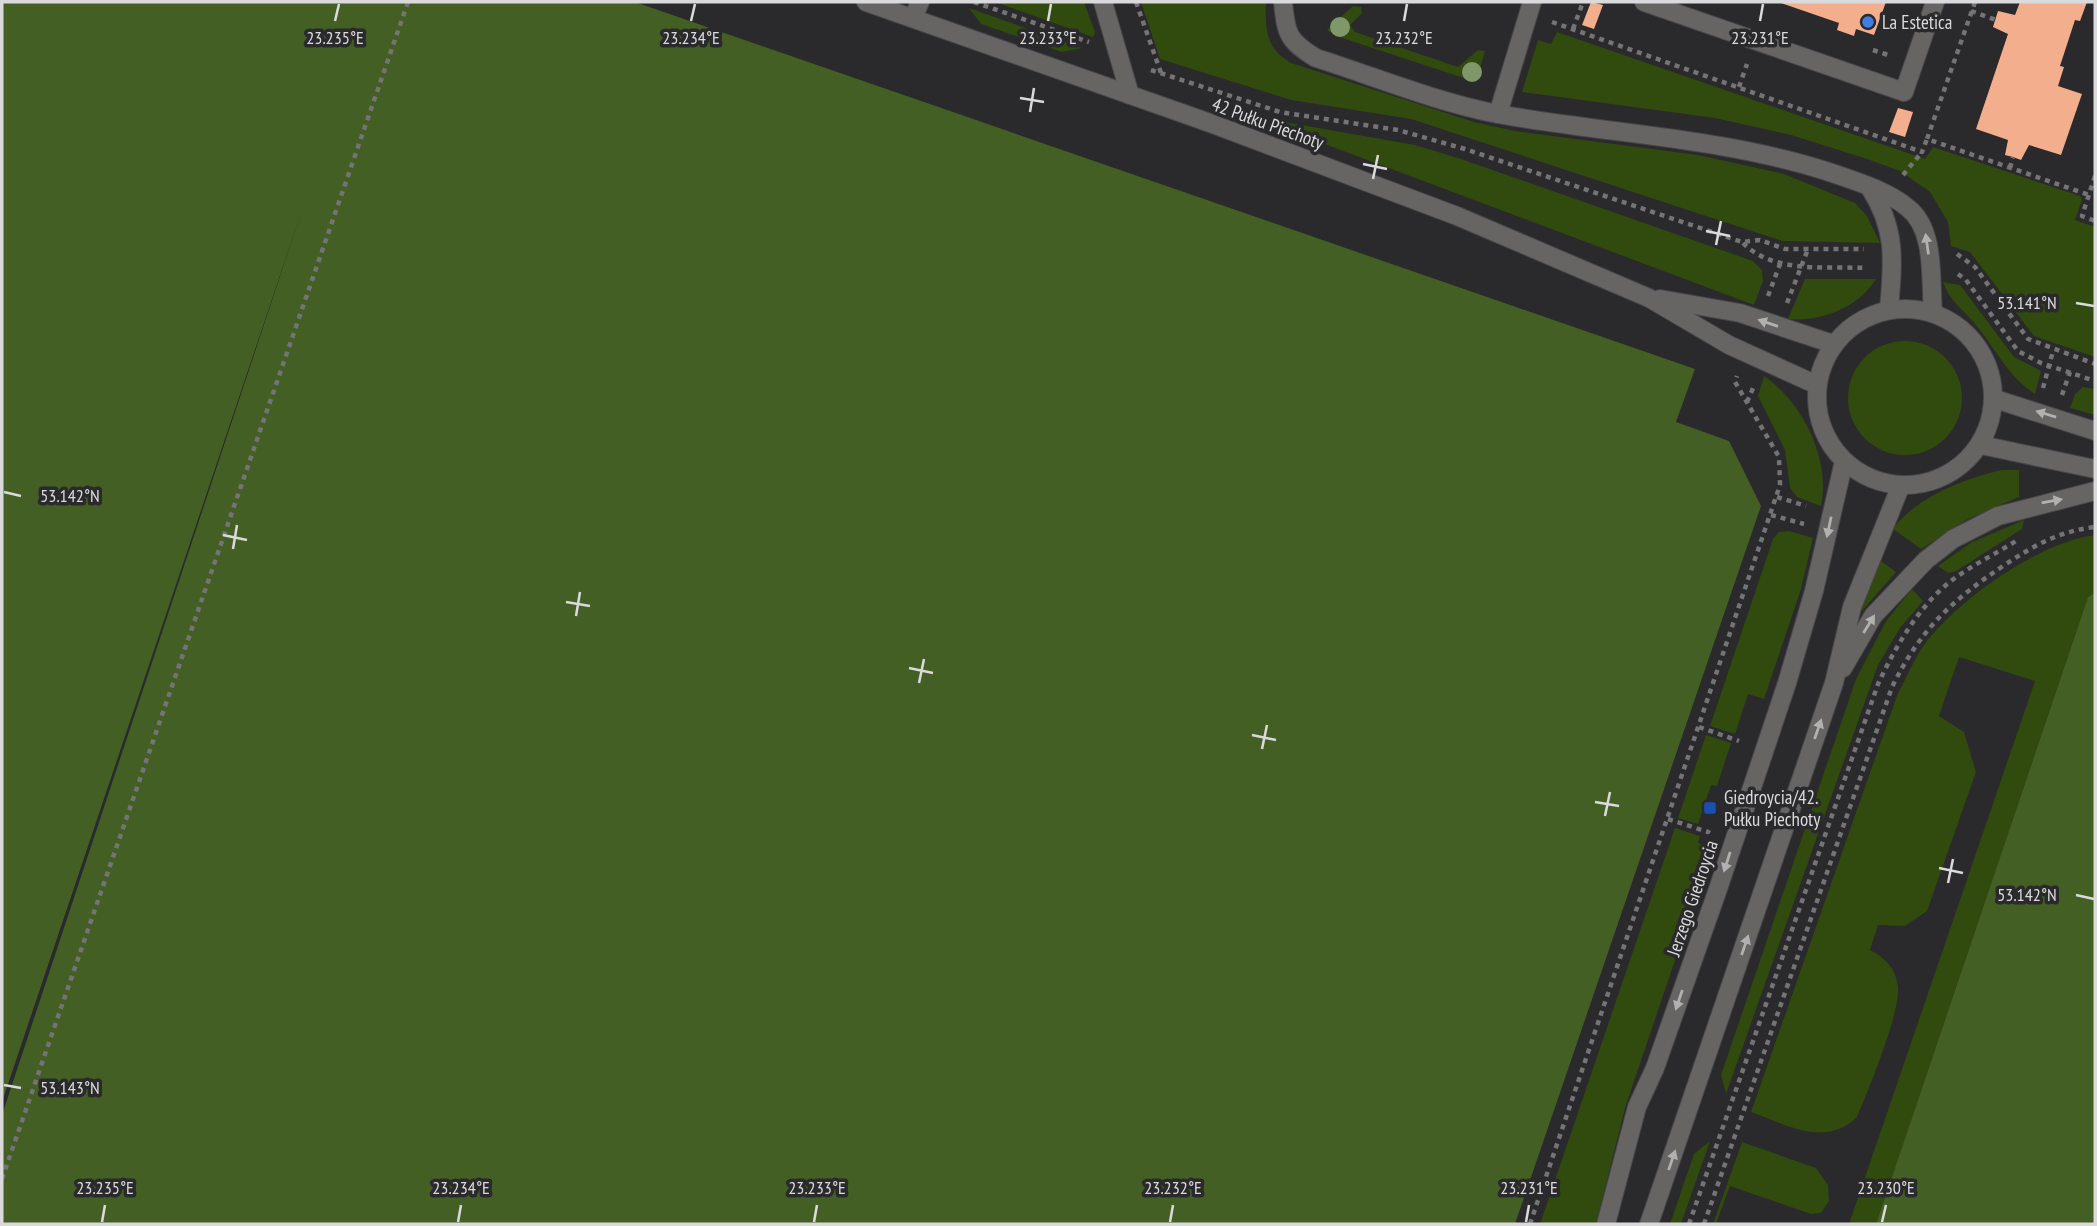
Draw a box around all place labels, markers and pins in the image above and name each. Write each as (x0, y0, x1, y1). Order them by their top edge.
place label: La Estetica (1882, 10, 1952, 34)
marker: La Estetica (1860, 14, 1876, 30)
place label: Giedroycia/42. Pułku Piechoty (1724, 785, 1821, 831)
marker: Giedroycia/42. Pułku Piechoty (1702, 800, 1718, 816)

